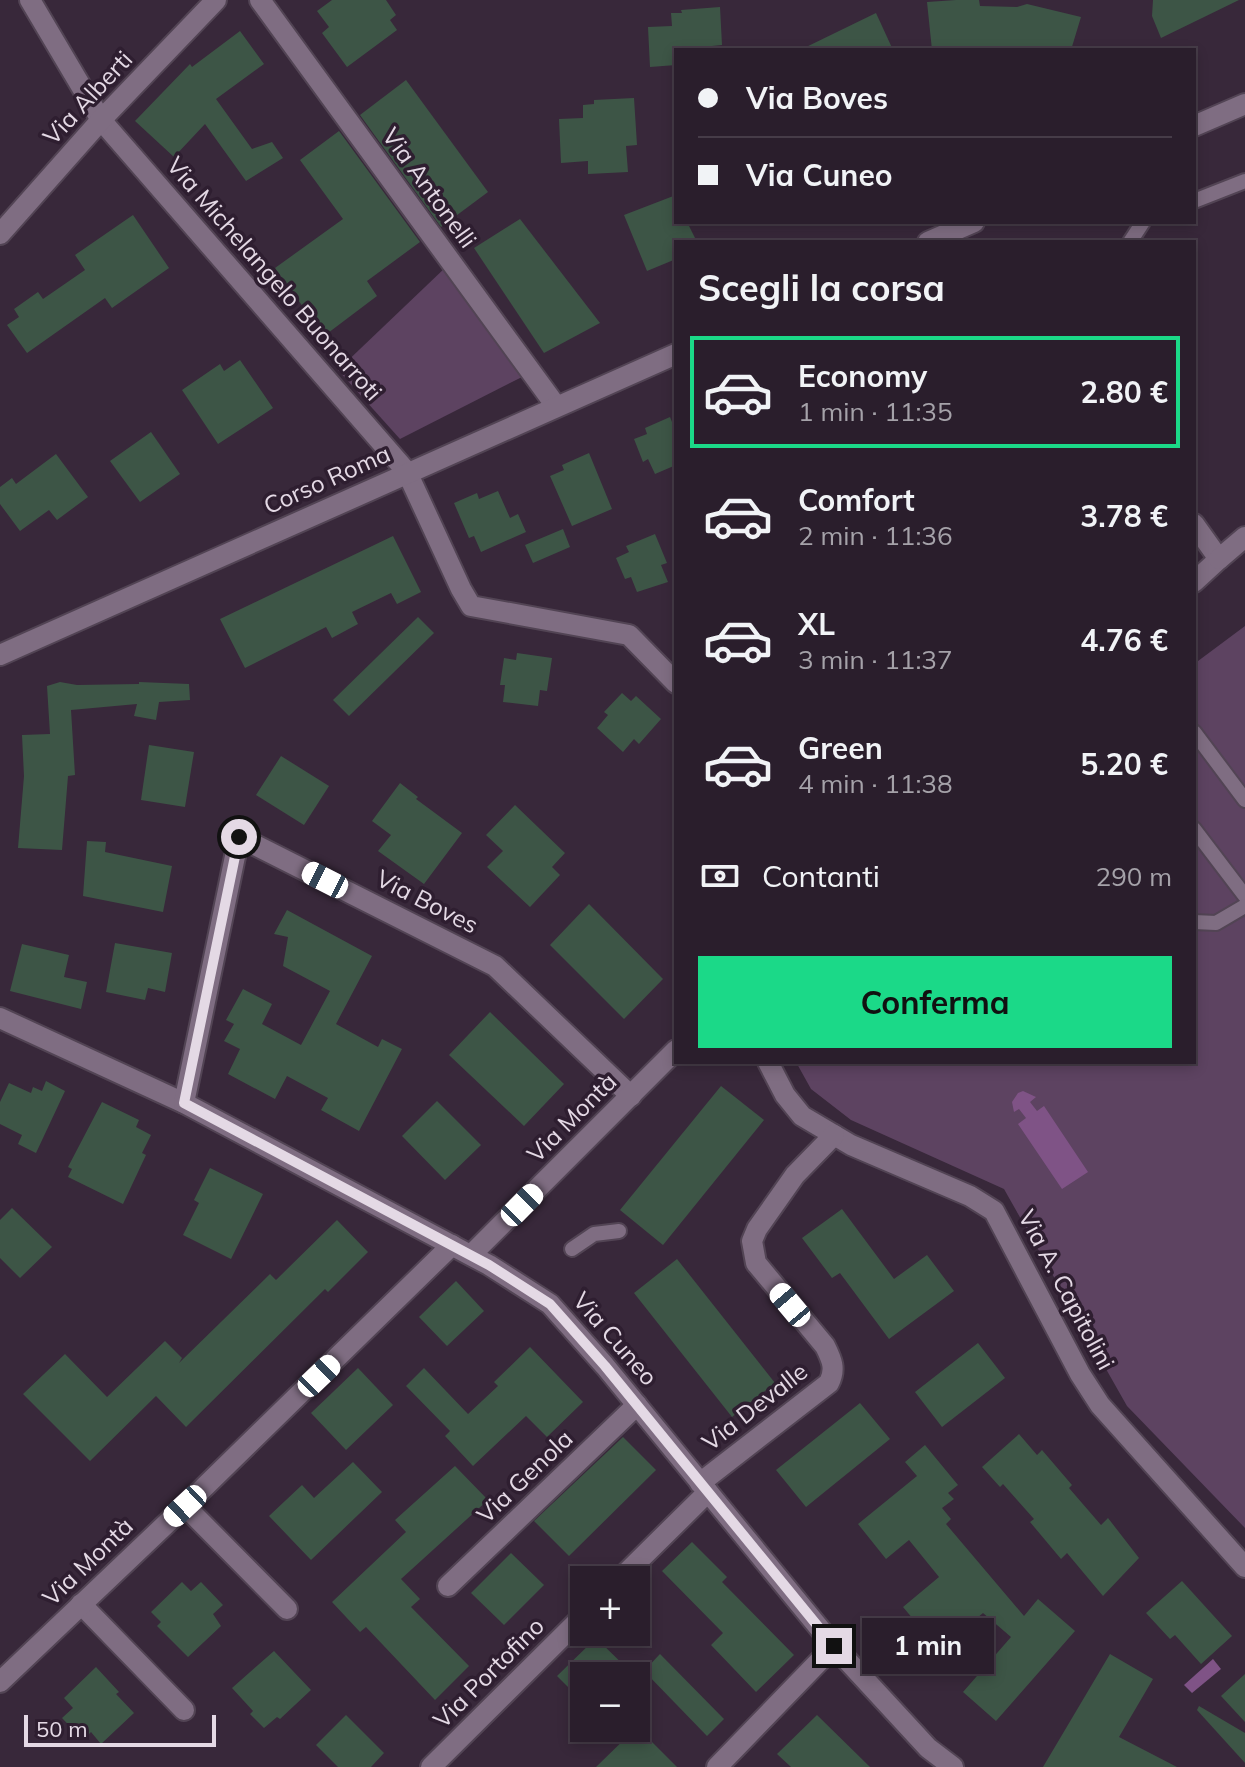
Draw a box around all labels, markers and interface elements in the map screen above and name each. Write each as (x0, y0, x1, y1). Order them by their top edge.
street label: Via Alberti (36, 44, 138, 150)
text: Via Boves (746, 79, 888, 117)
street label: Via Antonelli (376, 122, 483, 253)
street label: Via Michelangelo Buonarroti (161, 150, 389, 406)
text: Via Cuneo (746, 156, 893, 194)
text: Scegli la corsa (698, 265, 945, 310)
icon: car (702, 356, 774, 428)
text: Economy (798, 357, 927, 395)
text: 2.80 € (1080, 373, 1168, 411)
text: 1 min · 11:35 (798, 395, 953, 428)
street label: Corso Roma (259, 438, 394, 520)
icon: car (702, 480, 774, 552)
text: Comfort (798, 481, 915, 519)
text: 3.78 € (1080, 497, 1168, 535)
text: 2 min · 11:36 (798, 519, 953, 552)
icon: car (702, 604, 774, 676)
text: XL (798, 605, 835, 643)
text: 4.76 € (1080, 621, 1168, 659)
text: 3 min · 11:37 (798, 643, 953, 676)
icon: car (702, 728, 774, 800)
text: Green (798, 729, 883, 767)
text: 5.20 € (1080, 745, 1168, 783)
text: 4 min · 11:38 (798, 767, 953, 800)
route start (221, 819, 257, 855)
icon: cash (698, 854, 742, 898)
text: Contanti (762, 857, 880, 895)
car (298, 858, 352, 902)
text: 290 m (1096, 860, 1172, 893)
street label: Via Boves (371, 863, 483, 940)
button: Conferma (698, 956, 1172, 1048)
street label: Via Montà (520, 1066, 622, 1168)
car (497, 1180, 547, 1230)
street label: Via A. Capitolini (1012, 1204, 1122, 1375)
car (765, 1279, 815, 1331)
street label: Via Cuneo (567, 1286, 664, 1391)
car (293, 1351, 345, 1401)
street label: Via Devalle (696, 1356, 813, 1457)
street label: Via Genola (470, 1423, 578, 1529)
car (159, 1481, 211, 1531)
street label: Via Montà (36, 1511, 139, 1612)
map controls (570, 1566, 650, 1742)
button: + (570, 1566, 650, 1646)
street label: Via Portofino (427, 1611, 550, 1734)
callout: 1 min (862, 1618, 994, 1674)
route end (816, 1628, 852, 1664)
text: 1 min (894, 1629, 962, 1662)
button: − (570, 1662, 650, 1742)
scale bar (24, 1711, 216, 1747)
text: 50 m (36, 1715, 87, 1743)

